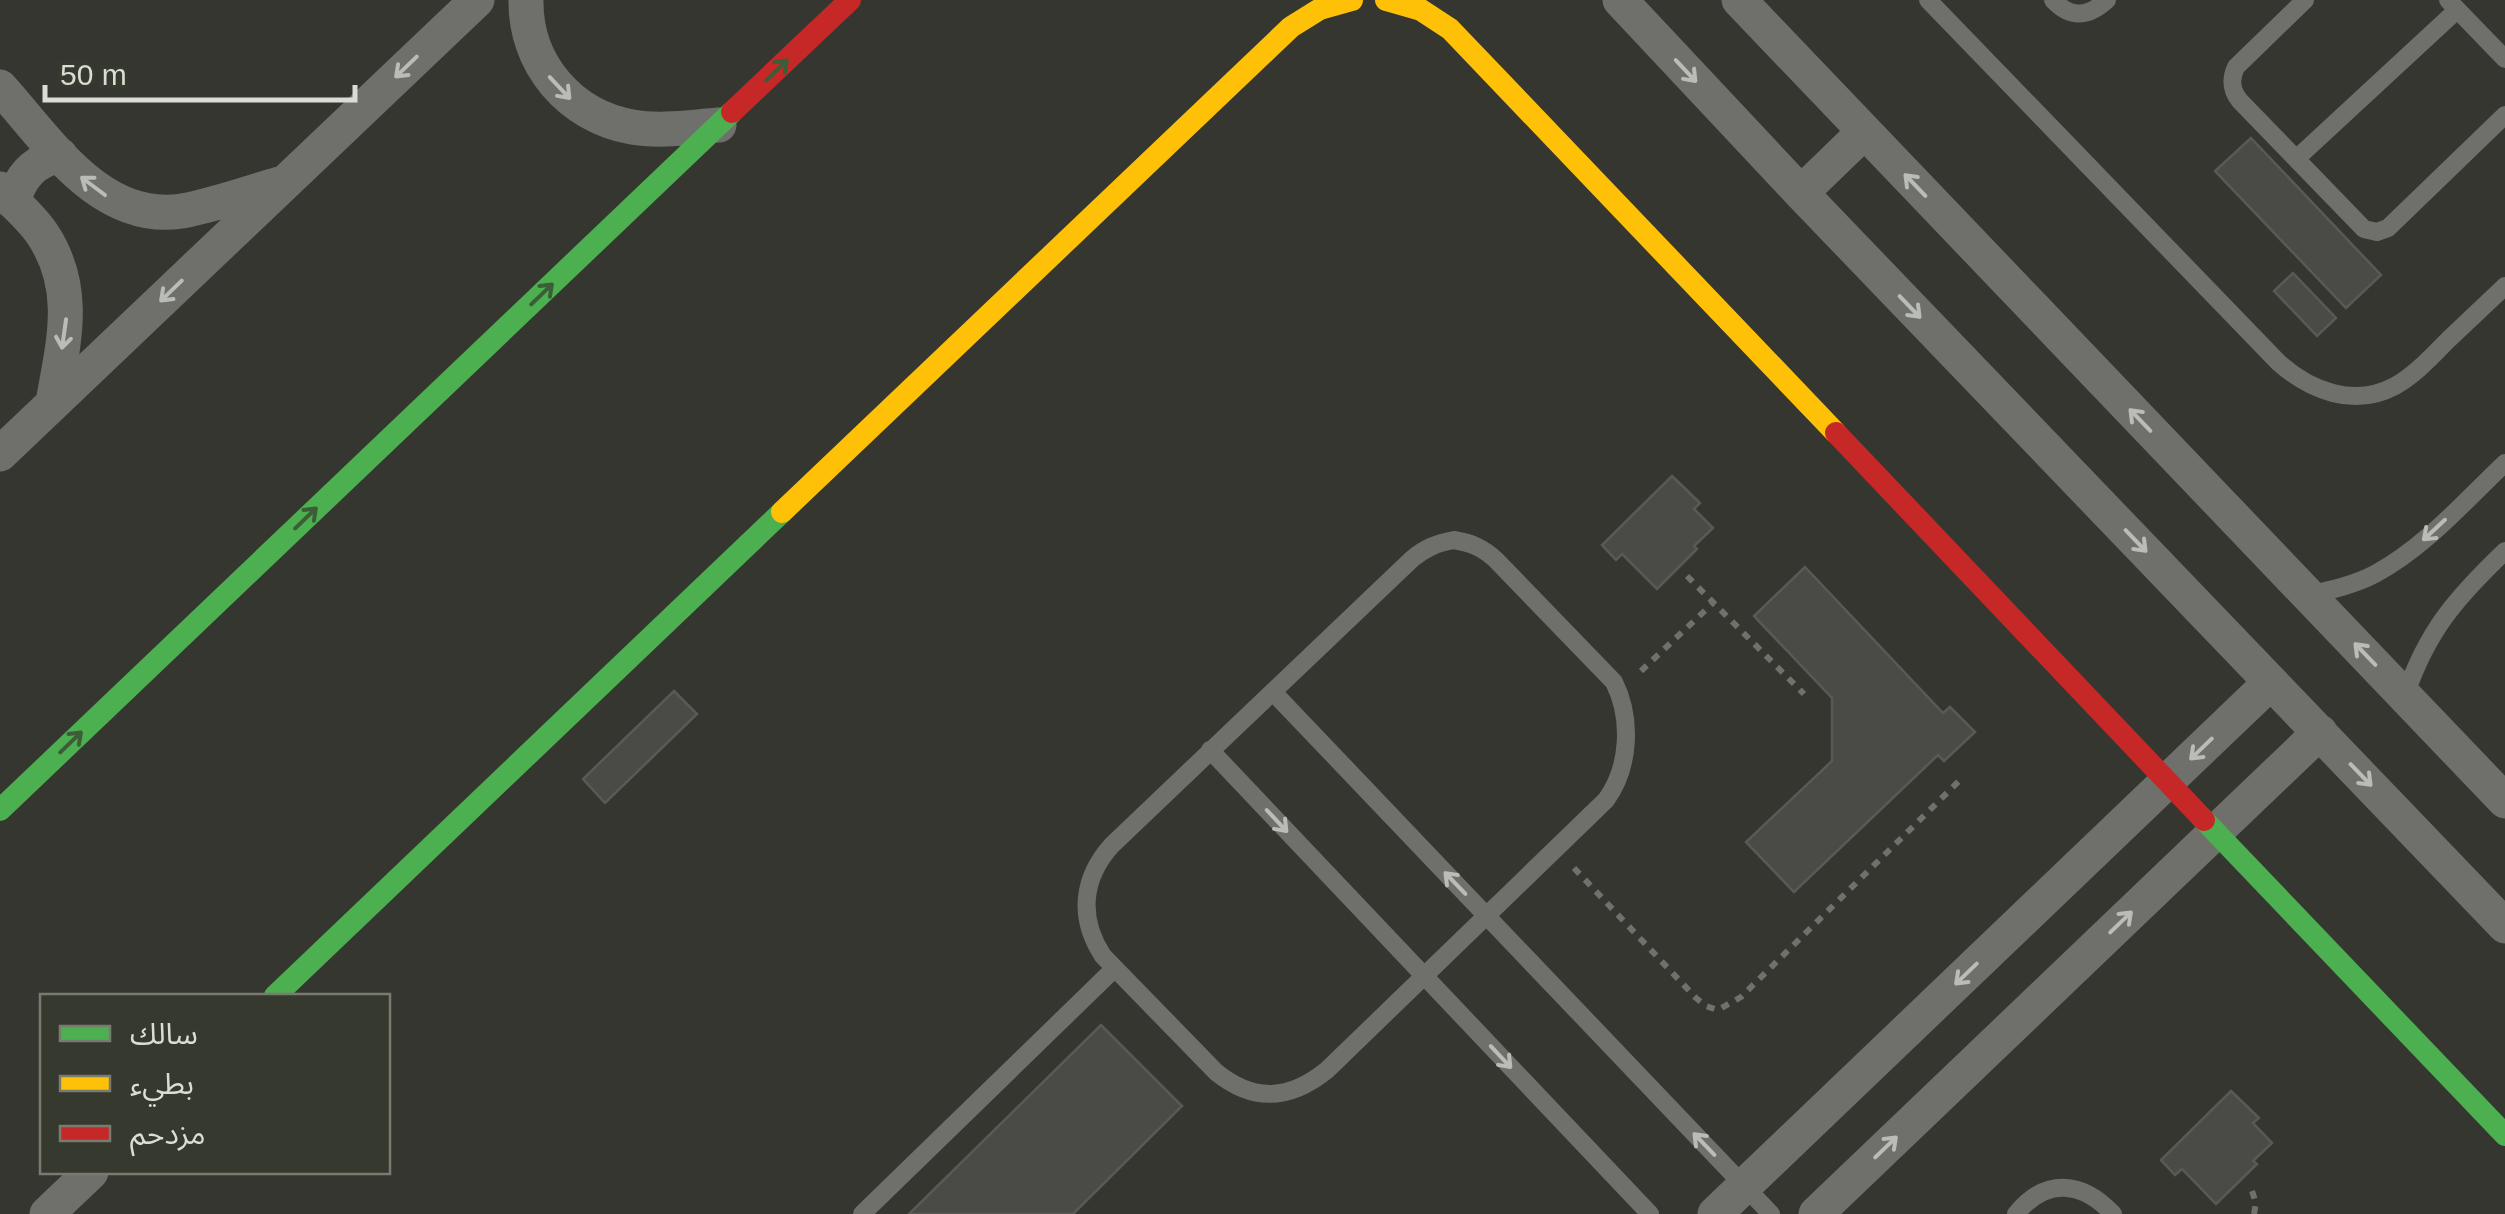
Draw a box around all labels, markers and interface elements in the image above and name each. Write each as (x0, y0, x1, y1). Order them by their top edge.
scale bar (45, 40, 355, 102)
one-way arrow (394, 55, 419, 78)
text: 50 m (60, 58, 127, 91)
one-way arrow (764, 58, 788, 82)
one-way arrow (1674, 58, 1697, 83)
one-way arrow (548, 75, 571, 100)
one-way arrow (1903, 174, 1927, 198)
one-way arrow (80, 175, 107, 196)
one-way arrow (159, 279, 183, 303)
one-way arrow (529, 282, 553, 306)
one-way arrow (1898, 294, 1922, 318)
one-way arrow (55, 318, 73, 350)
one-way arrow (2129, 408, 2152, 433)
one-way arrow (293, 507, 318, 531)
one-way arrow (2422, 518, 2447, 541)
one-way arrow (2123, 528, 2147, 553)
one-way arrow (2353, 643, 2377, 667)
one-way arrow (58, 731, 82, 755)
one-way arrow (2189, 737, 2213, 761)
one-way arrow (2349, 763, 2373, 787)
one-way arrow (1265, 808, 1288, 833)
one-way arrow (1443, 872, 1467, 896)
one-way arrow (2108, 911, 2133, 934)
one-way arrow (1954, 962, 1978, 986)
legend (40, 994, 390, 1174)
text: سالك (130, 1017, 198, 1050)
one-way arrow (1489, 1044, 1512, 1069)
text: بطيء (130, 1067, 194, 1107)
text: مزدحم (130, 1117, 206, 1157)
one-way arrow (1692, 1132, 1716, 1156)
one-way arrow (1873, 1136, 1898, 1159)

